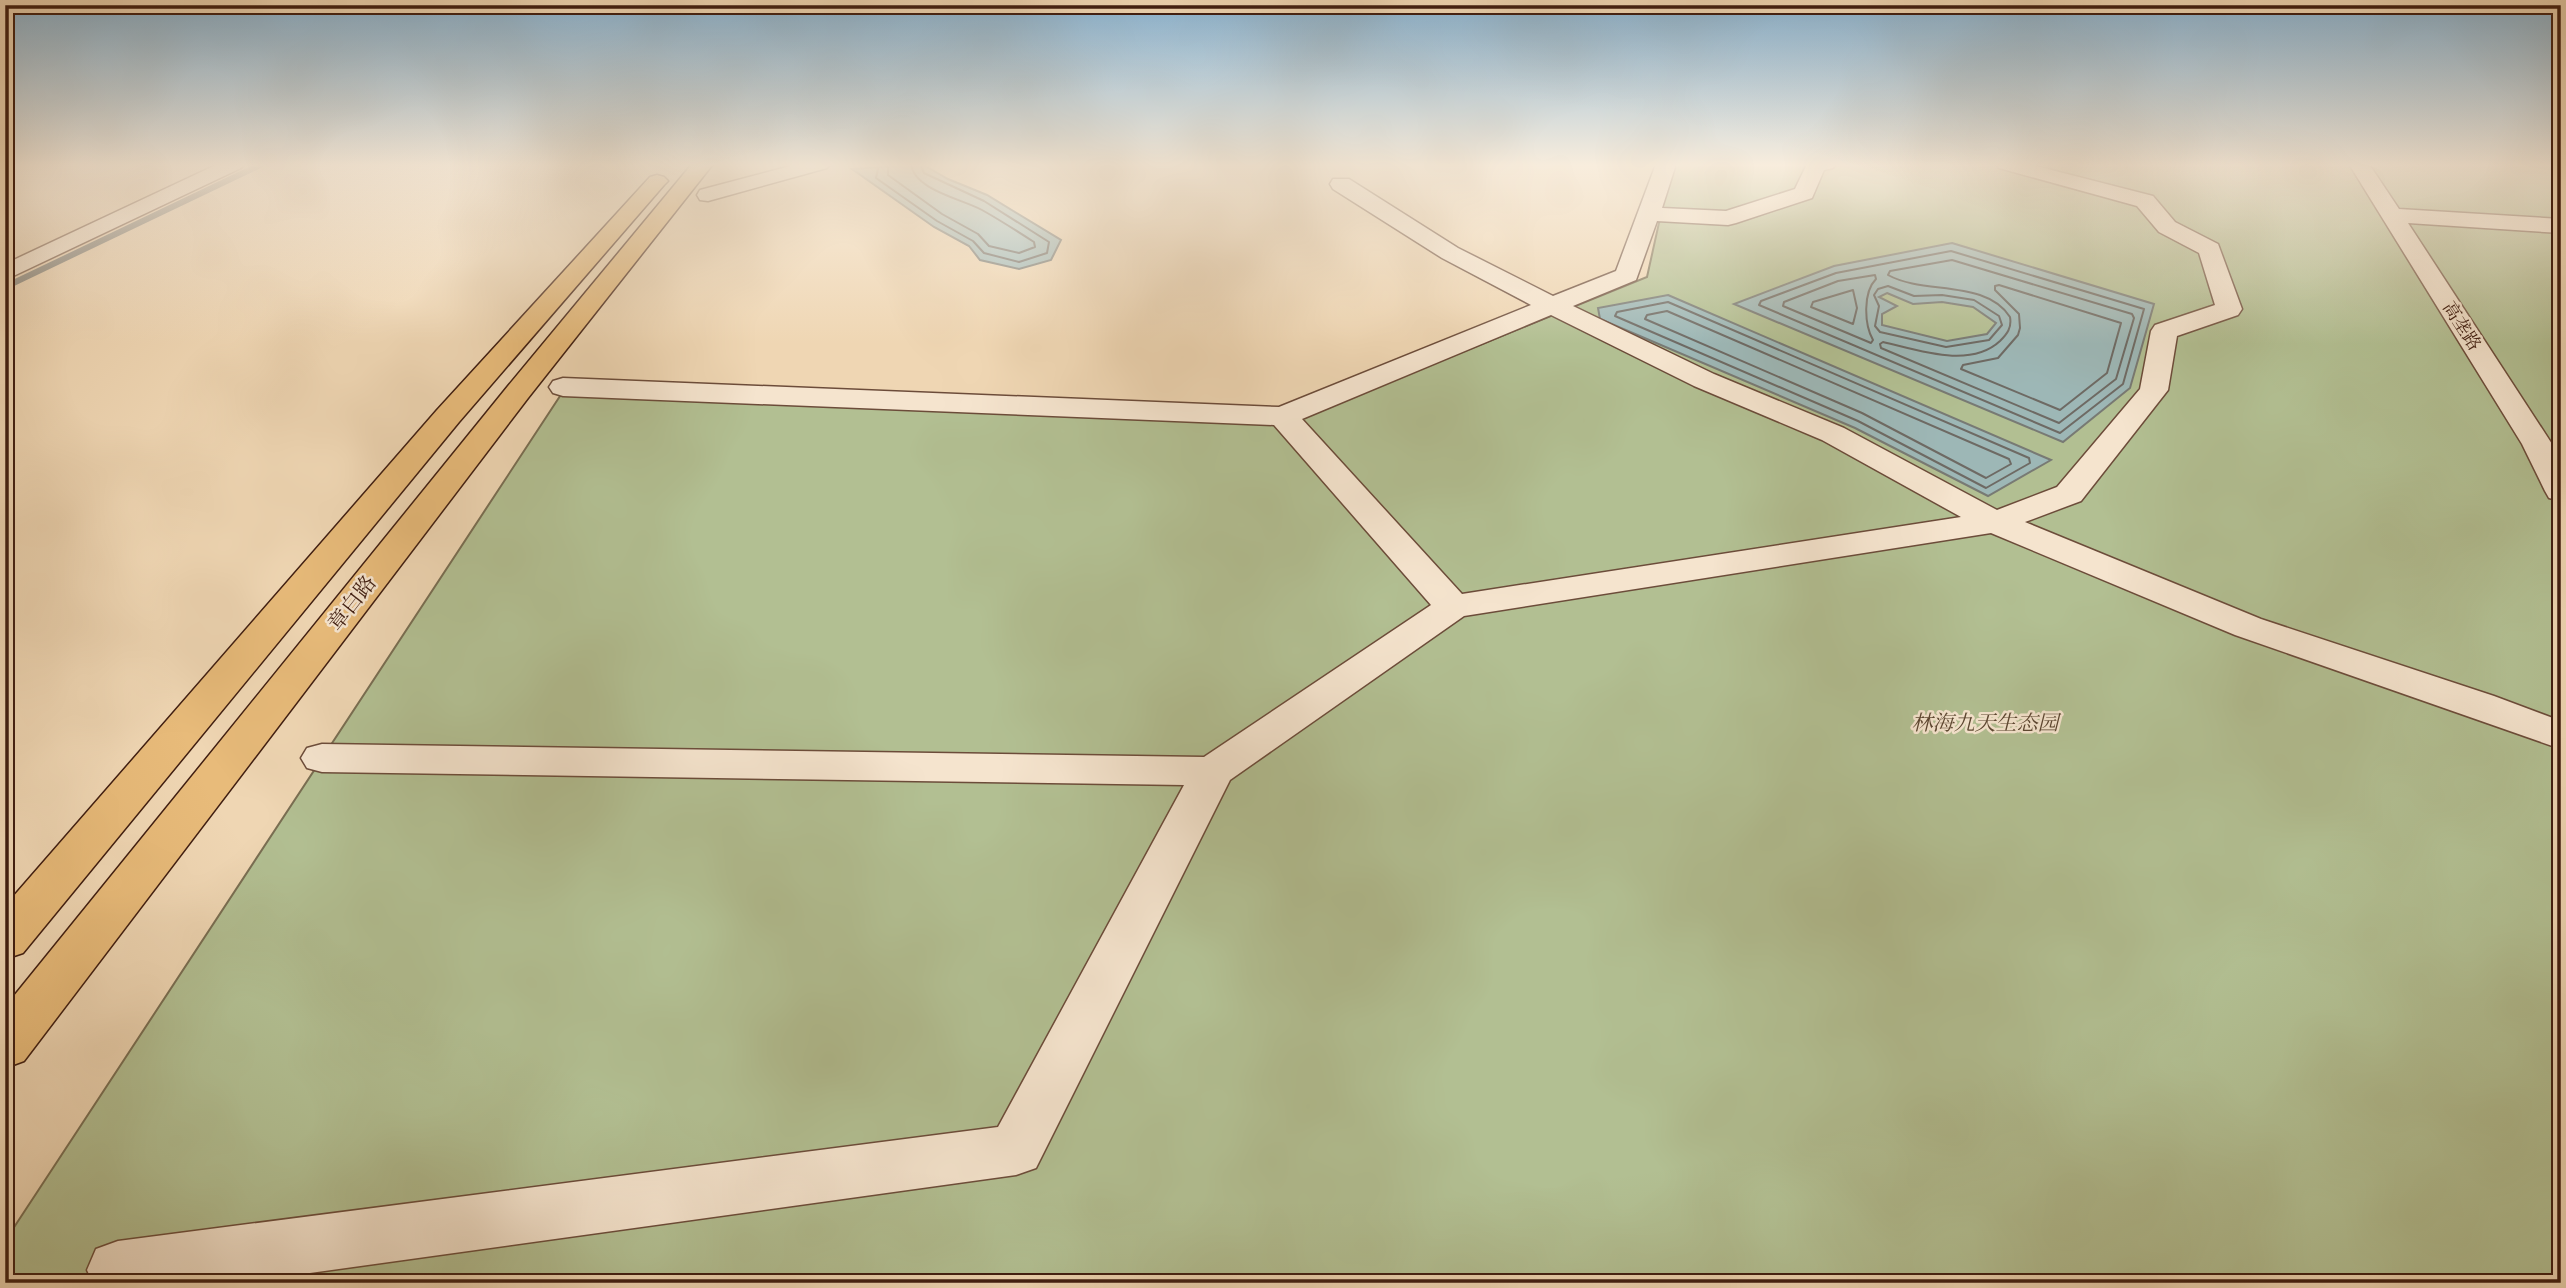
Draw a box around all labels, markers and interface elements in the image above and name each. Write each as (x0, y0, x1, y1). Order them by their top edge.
street label: 高垄路 (2438, 298, 2485, 355)
street label: 章白路 (323, 571, 381, 635)
park label: 林海九天生态园 (1912, 711, 2061, 735)

